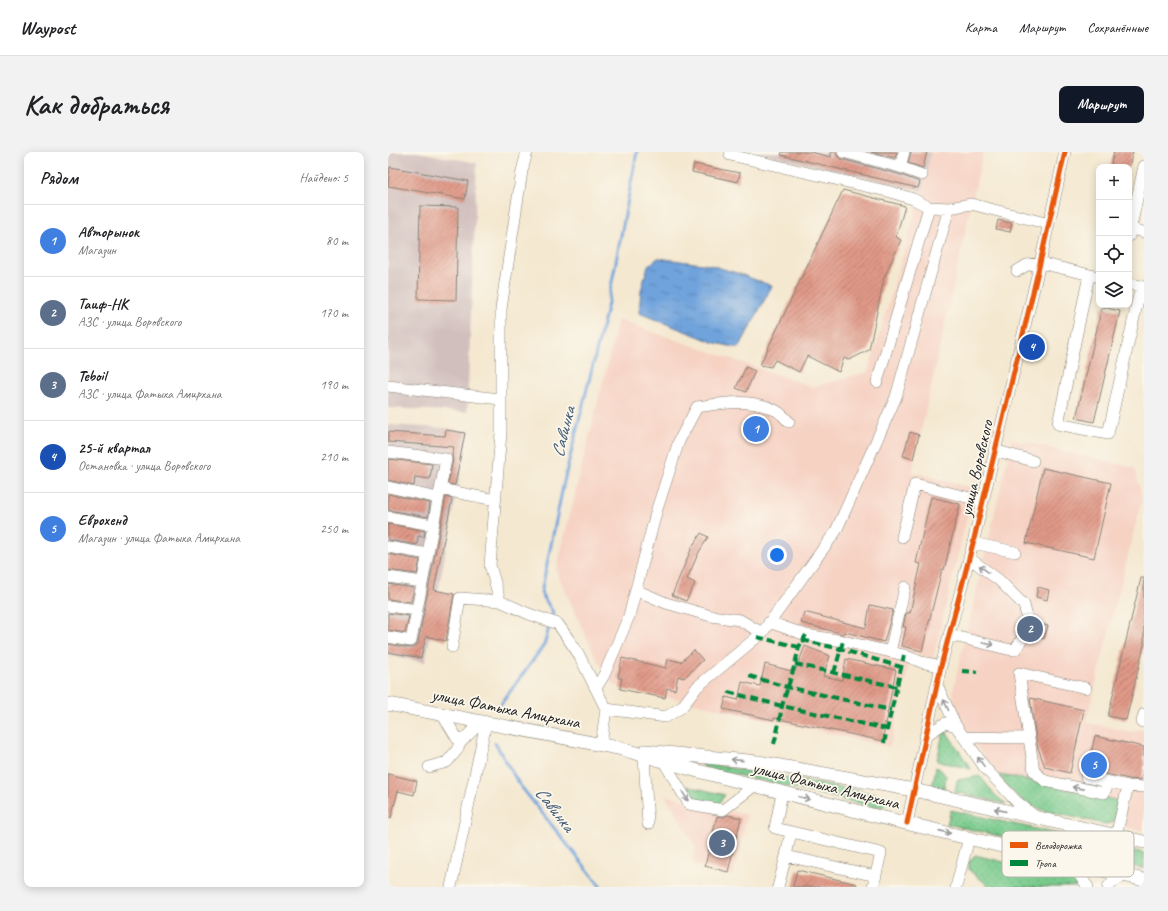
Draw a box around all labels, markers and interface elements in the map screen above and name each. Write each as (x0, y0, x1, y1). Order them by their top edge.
text: Waypost (20, 16, 75, 40)
text: Карта (965, 19, 997, 36)
text: Маршрут (1019, 19, 1065, 36)
text: Сохранённые (1087, 19, 1148, 36)
button: Маршрут (1059, 86, 1144, 123)
text: Как добраться (24, 87, 169, 122)
map controls (1096, 164, 1132, 308)
button: + (1096, 164, 1132, 200)
text: Рядом (40, 168, 78, 189)
text: Найдено: 5 (300, 170, 348, 186)
button: − (1096, 200, 1132, 236)
text: Авторынок (78, 223, 139, 242)
text: 1 (50, 233, 56, 249)
text: 80 m (326, 233, 348, 249)
button: locate (1096, 236, 1132, 272)
text: Магазин (78, 242, 116, 258)
button: layers (1096, 272, 1132, 308)
text: Таиф-НК (78, 295, 128, 314)
text: 2 (50, 305, 56, 321)
text: 170 m (320, 305, 348, 321)
text: АЗС · улица Воровского (78, 314, 181, 330)
pin: 4 (1019, 332, 1045, 362)
text: Teboil (78, 367, 106, 386)
text: 3 (50, 377, 56, 393)
text: 190 m (320, 377, 348, 393)
text: АЗС · улица Фатыха Амирхана (78, 386, 222, 402)
water label: Савинка (546, 402, 580, 459)
pin: 1 (743, 414, 769, 444)
street label: улица Воровского (955, 417, 998, 519)
text: 25-й квартал (78, 439, 150, 458)
text: 4 (50, 449, 56, 465)
text: 210 m (320, 449, 348, 465)
text: Остановка · улица Воровского (78, 458, 210, 474)
text: Еврохенд (78, 511, 127, 530)
text: 5 (50, 521, 56, 537)
text: 250 m (320, 521, 348, 537)
text: Магазин · улица Фатыха Амирхана (78, 530, 240, 546)
your location (767, 545, 787, 565)
one-way arrow (979, 565, 990, 573)
pin: 2 (1017, 614, 1043, 644)
one-way arrow (981, 641, 994, 649)
street label: улица Фатыха Амирхана (429, 684, 583, 733)
one-way arrow (942, 700, 950, 712)
pin: 5 (1081, 750, 1107, 780)
one-way arrow (731, 756, 744, 764)
one-way arrow (977, 756, 985, 767)
street label: улица Фатыха Амирхана (749, 757, 903, 814)
water label: Савинка (531, 782, 581, 838)
one-way arrow (1072, 783, 1085, 791)
one-way arrow (681, 790, 689, 802)
one-way arrow (797, 795, 810, 803)
one-way arrow (994, 805, 1007, 813)
pin: 3 (709, 828, 735, 858)
one-way arrow (938, 829, 951, 837)
legend (1002, 831, 1134, 877)
text: Велодорожка (1035, 838, 1082, 852)
text: Тропа (1035, 856, 1056, 870)

